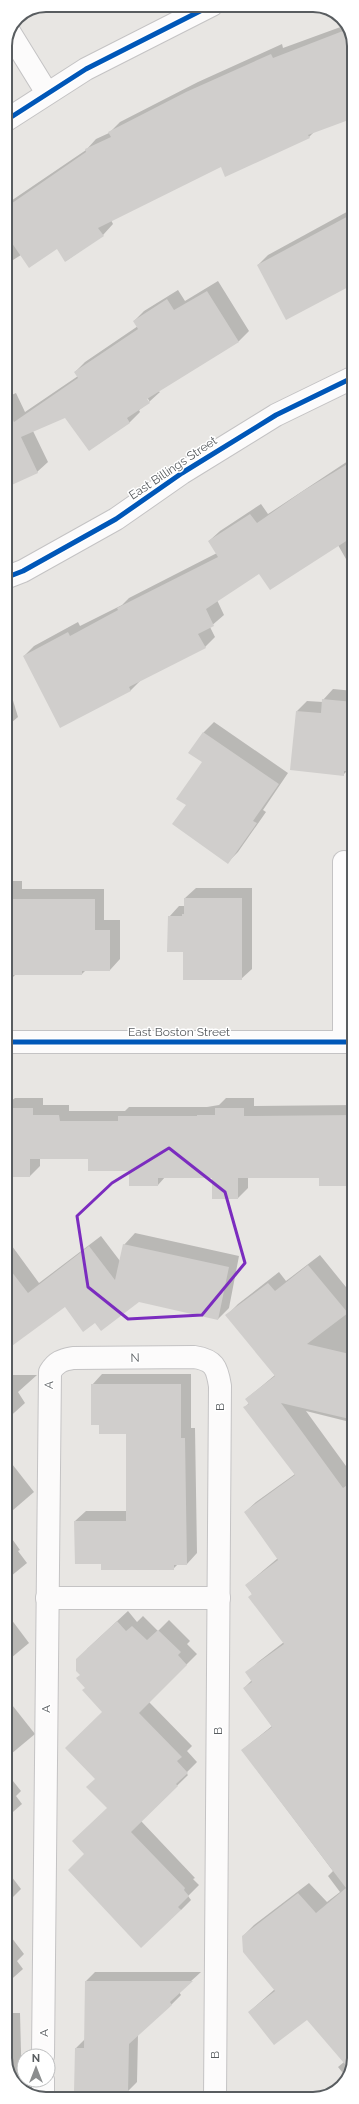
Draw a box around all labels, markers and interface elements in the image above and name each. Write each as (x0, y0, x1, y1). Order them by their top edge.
street label: East Billings Street (126, 433, 220, 503)
street label: East Boston Street (128, 1025, 230, 1039)
street label: N (130, 1351, 140, 1365)
street label: A (42, 1381, 56, 1389)
street label: B (213, 1403, 227, 1411)
street label: A (39, 1705, 53, 1713)
street label: B (211, 1727, 225, 1735)
street label: A (37, 2029, 51, 2037)
north arrow (16, 2048, 56, 2088)
street label: B (208, 2051, 222, 2059)
text: N (32, 2052, 40, 2065)

